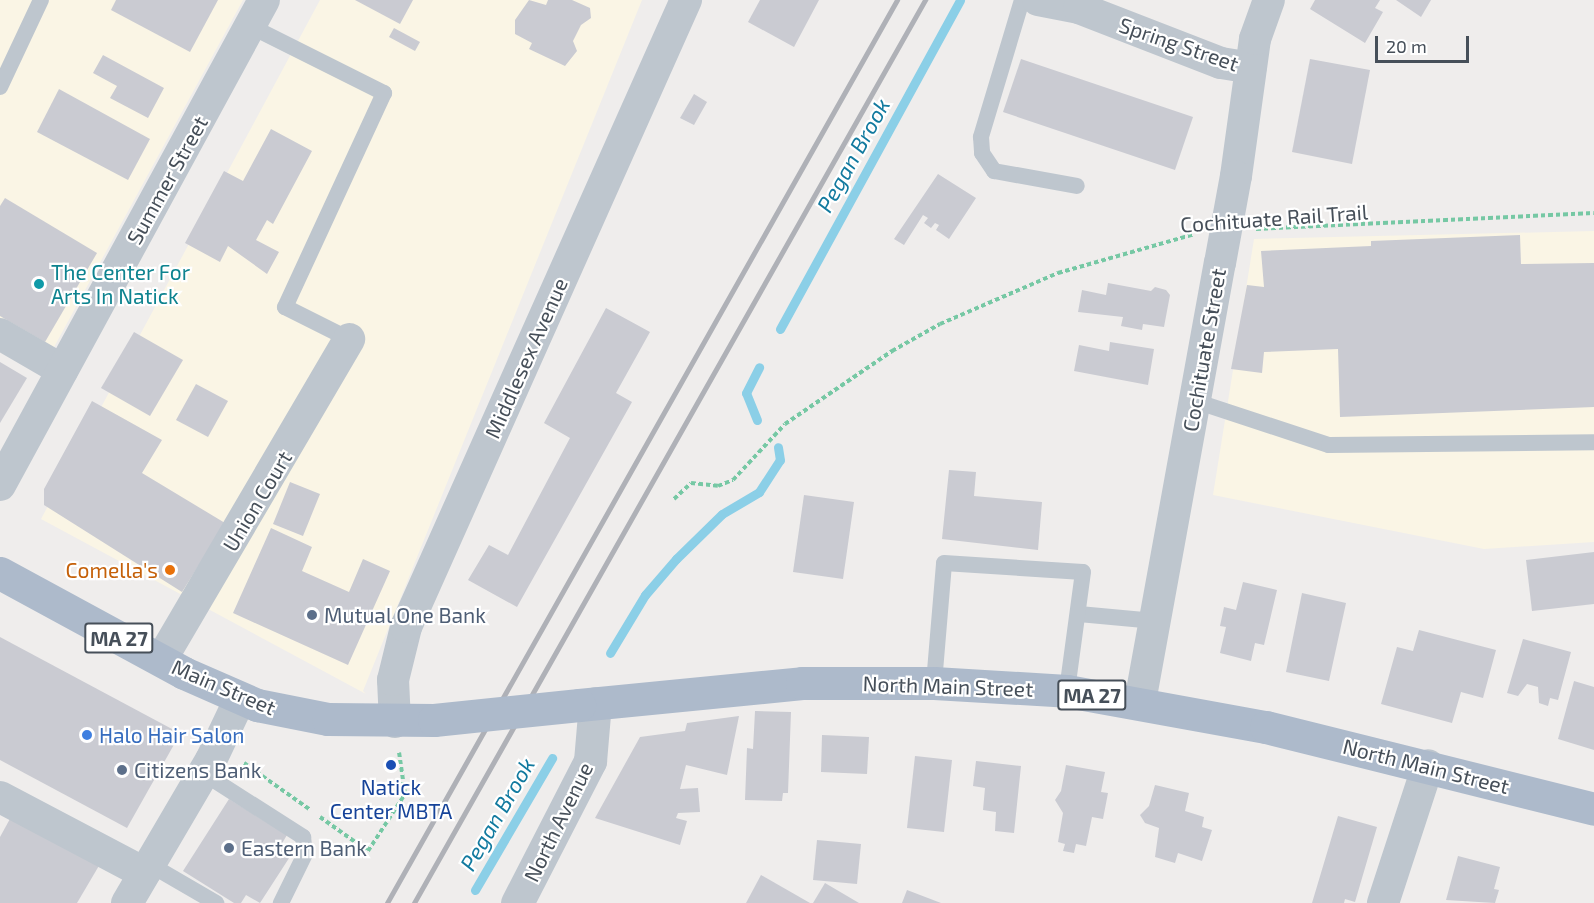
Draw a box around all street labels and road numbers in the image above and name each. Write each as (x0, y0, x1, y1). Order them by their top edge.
street label: Spring Street (1116, 12, 1242, 76)
street label: Summer Street (121, 111, 213, 249)
street label: Cochituate Rail Trail (1179, 199, 1369, 237)
street label: Cochituate Street (1177, 266, 1231, 434)
street label: Middlesex Avenue (479, 274, 573, 442)
street label: Union Court (217, 446, 297, 556)
road number: MA 27 (83, 621, 155, 655)
street label: Main Street (168, 654, 280, 720)
street label: North Main Street (862, 670, 1034, 702)
road number: MA 27 (1056, 678, 1128, 712)
street label: North Main Street (1340, 733, 1512, 799)
street label: North Avenue (518, 758, 598, 886)

